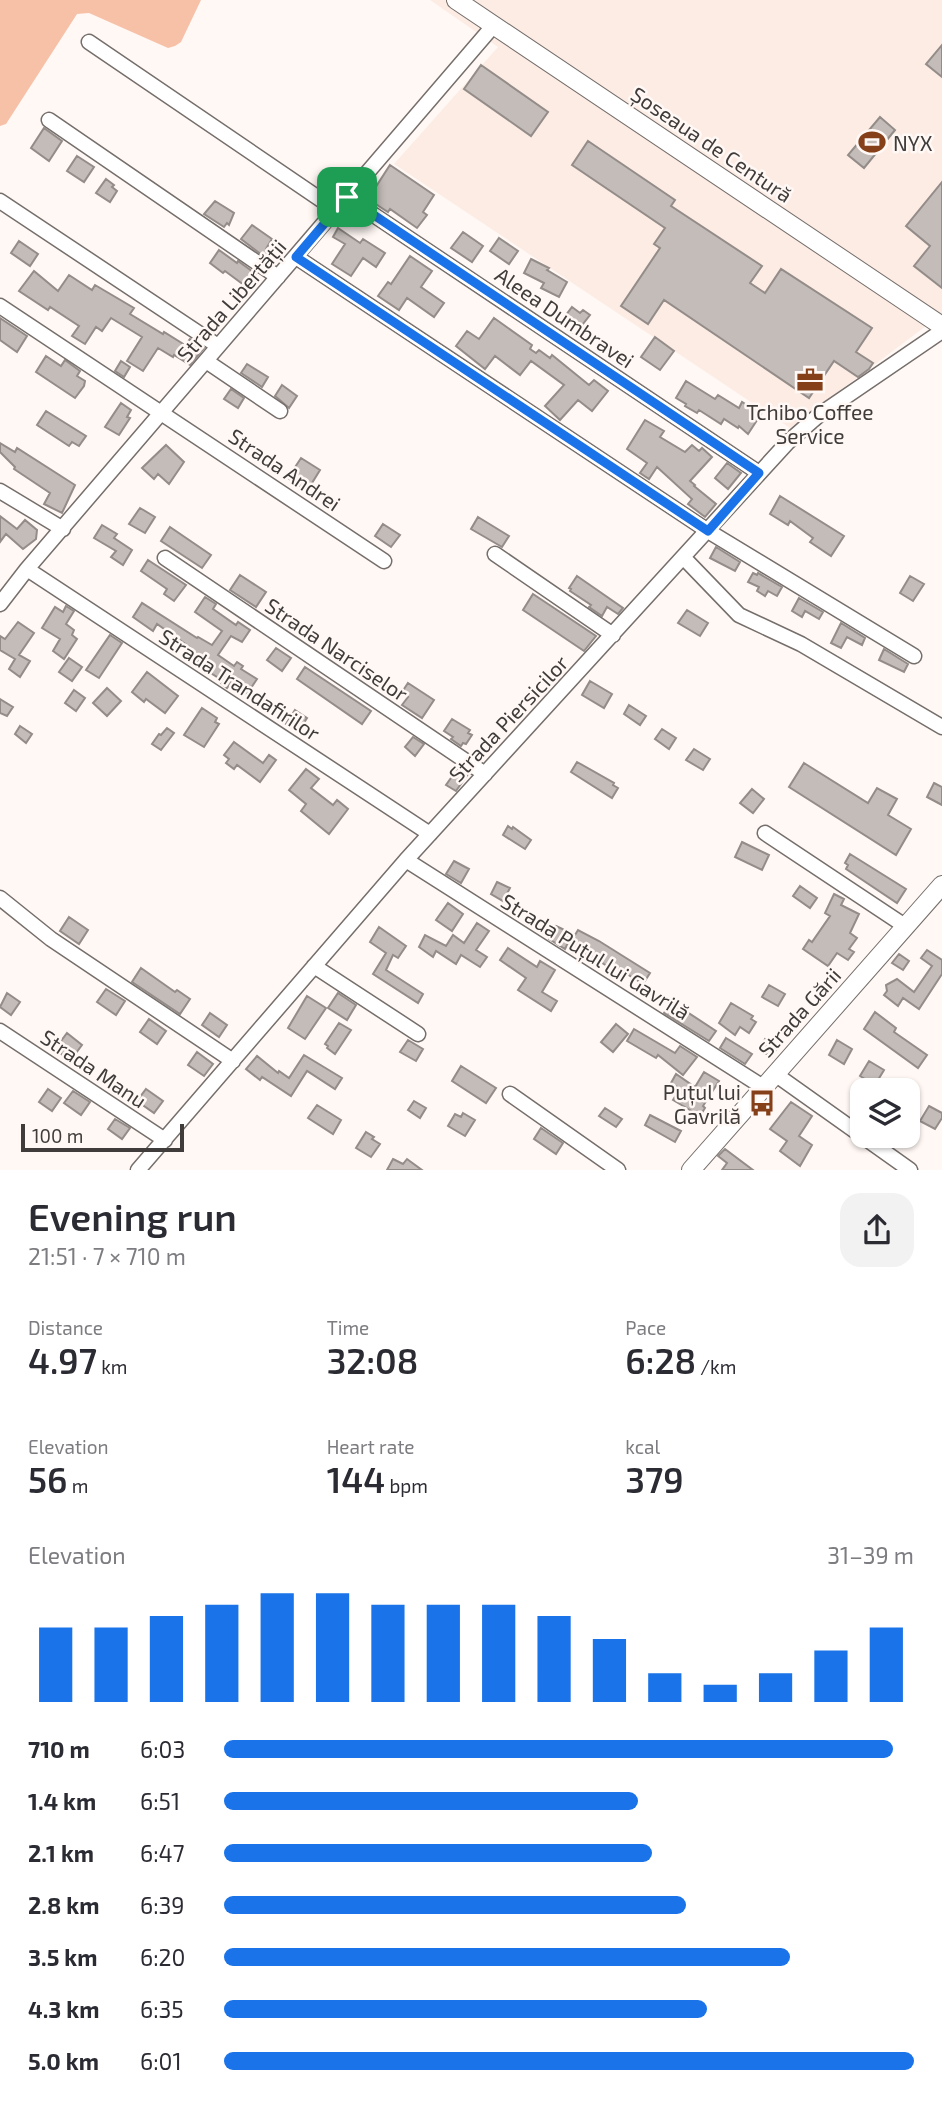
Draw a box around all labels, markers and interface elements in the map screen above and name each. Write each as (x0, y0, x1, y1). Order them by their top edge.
street label: Șoseaua de Centură (626, 81, 797, 209)
sports icon: NYX (857, 127, 887, 157)
place label: NYX (893, 130, 933, 155)
pin (317, 167, 377, 227)
icon: arrive (328, 178, 366, 216)
street label: Strada Libertății (171, 234, 292, 367)
street label: Aleea Dumbravei (491, 261, 639, 373)
office icon: Tchibo Coffee Service (795, 365, 825, 395)
place label: Tchibo Coffee Service (746, 399, 874, 448)
street label: Strada Andrei (224, 422, 346, 516)
street label: Strada Narciselor (261, 592, 413, 706)
street label: Strada Trandafirilor (155, 623, 325, 746)
street label: Strada Piersicilor (443, 649, 573, 786)
street label: Strada Puțul lui Gavrilă (496, 888, 695, 1026)
street label: Strada Gării (752, 962, 846, 1062)
street label: Strada Manu (36, 1024, 152, 1112)
map controls (850, 1078, 920, 1148)
button: layers (850, 1078, 920, 1148)
place label: Puțul lui Gavrilă (663, 1079, 741, 1128)
bus stop icon: Puțul lui Gavrilă (747, 1088, 777, 1118)
scale bar (21, 1120, 184, 1152)
text: 100 m (32, 1124, 83, 1147)
text: Evening run (28, 1193, 237, 1239)
button: share (840, 1193, 914, 1267)
text: 21:51 · 7 × 710 m (28, 1242, 186, 1270)
text: Distance (28, 1316, 103, 1339)
text: Time (327, 1316, 369, 1339)
text: Pace (625, 1316, 666, 1339)
text: 4.97 (28, 1339, 97, 1381)
text: 32:08 (327, 1339, 418, 1381)
text: 6:28 (625, 1339, 696, 1381)
text: km (97, 1355, 127, 1378)
text: /km (696, 1355, 736, 1378)
text: Elevation (28, 1435, 109, 1458)
text: Heart rate (327, 1435, 415, 1458)
text: kcal (625, 1435, 660, 1458)
text: 56 (28, 1458, 67, 1500)
text: 144 (327, 1458, 385, 1500)
text: 379 (625, 1458, 684, 1500)
text: m (67, 1474, 88, 1497)
text: bpm (385, 1474, 428, 1497)
text: Elevation (28, 1541, 126, 1569)
text: 31–39 m (827, 1541, 914, 1569)
text: 710 m (28, 1735, 90, 1763)
text: 6:03 (140, 1735, 185, 1763)
text: 1.4 km (28, 1787, 96, 1815)
text: 6:51 (140, 1787, 180, 1815)
text: 2.1 km (28, 1839, 94, 1867)
text: 6:47 (140, 1839, 185, 1867)
text: 2.8 km (28, 1891, 99, 1919)
text: 6:39 (140, 1891, 185, 1919)
text: 3.5 km (28, 1943, 97, 1971)
text: 6:20 (140, 1943, 185, 1971)
text: 4.3 km (28, 1995, 99, 2023)
text: 6:35 (140, 1995, 184, 2023)
text: 5.0 km (28, 2047, 99, 2075)
text: 6:01 (140, 2047, 182, 2075)

